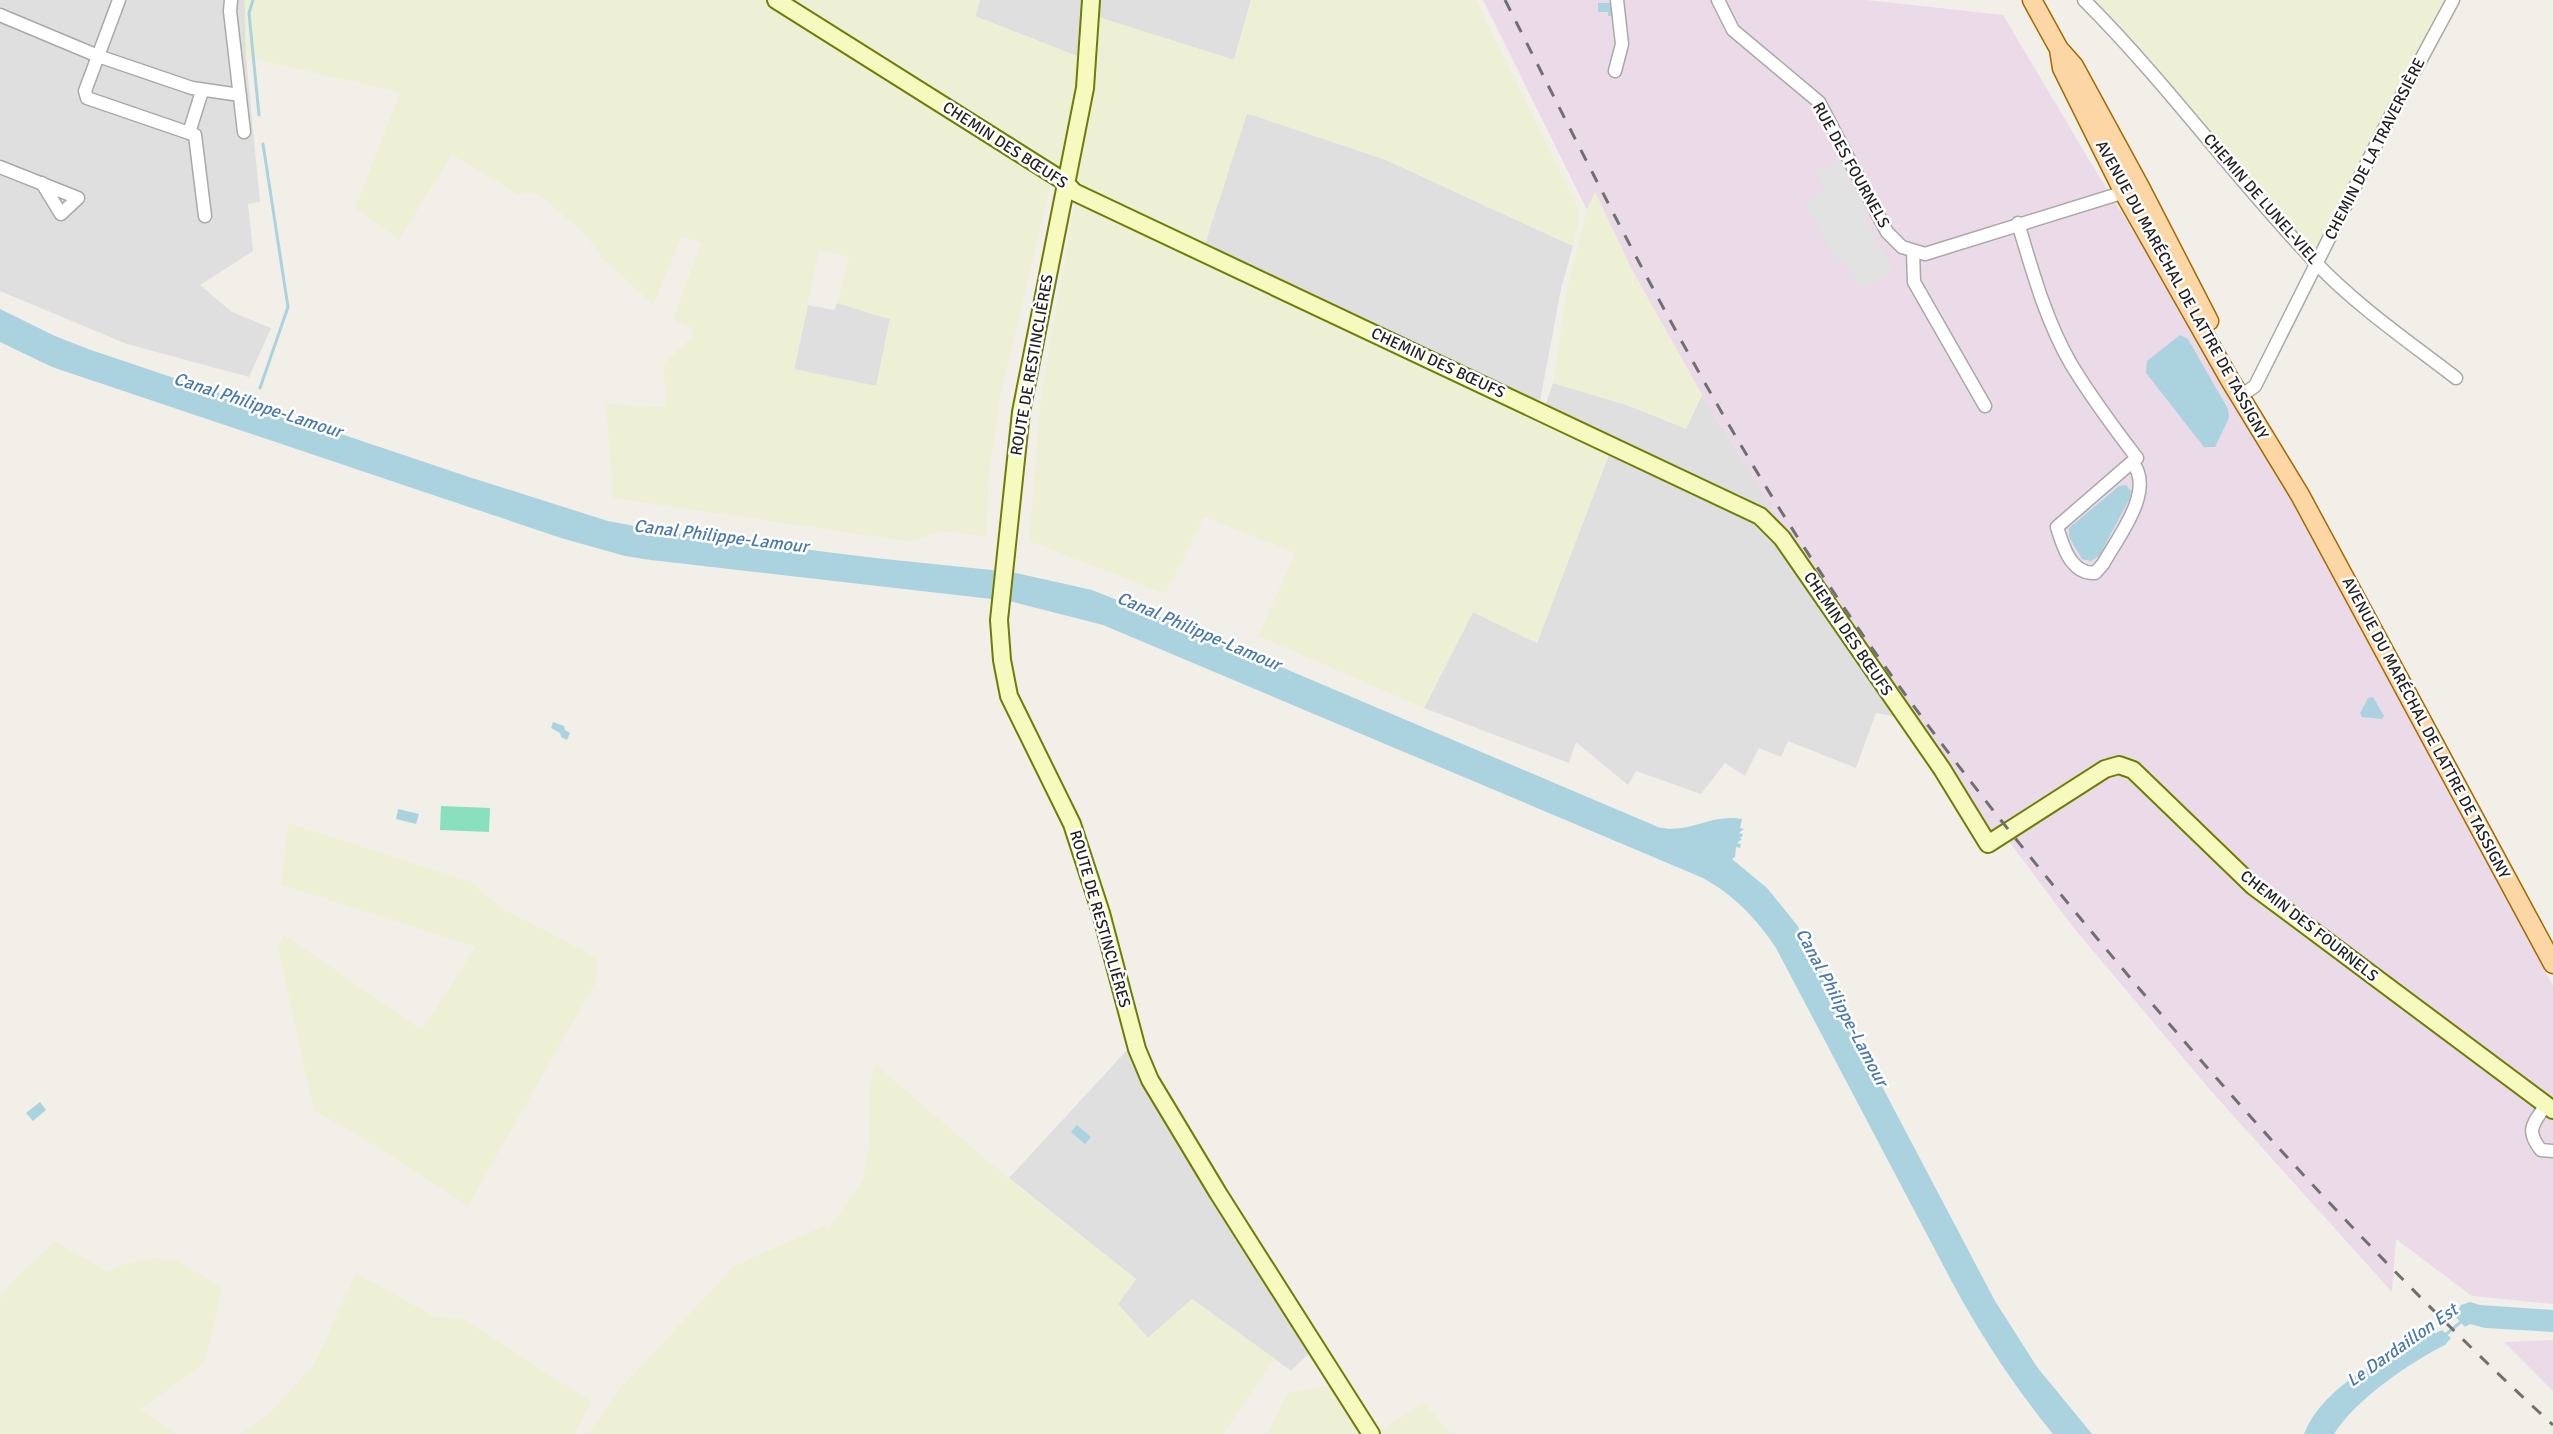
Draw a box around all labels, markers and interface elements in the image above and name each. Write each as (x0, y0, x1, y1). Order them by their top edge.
street label: CHEMIN DE LA TRAVERSIÈRE (2320, 55, 2430, 243)
street label: CHEMIN DES BŒUFS (939, 97, 1071, 193)
street label: RUE DES FOURNELS (1808, 99, 1894, 231)
street label: CHEMIN DE LUNEL-VIEL (2199, 130, 2323, 268)
street label: AVENUE DU MARÉCHAL DE LATTRE DE TASSIGNY (2091, 137, 2273, 443)
street label: ROUTE DE RESTINCLIÈRES (1006, 273, 1058, 457)
street label: CHEMIN DES BŒUFS (1368, 323, 1508, 403)
water label: Canal Philippe-Lamour (171, 367, 347, 443)
water label: Canal Philippe-Lamour (632, 514, 812, 558)
street label: CHEMIN DES BŒUFS (1799, 568, 1897, 700)
street label: AVENUE DU MARÉCHAL DE LATTRE DE TASSIGNY (2338, 574, 2514, 882)
water label: Canal Philippe-Lamour (1114, 586, 1286, 676)
street label: ROUTE DE RESTINCLIÈRES (1065, 828, 1135, 1010)
street label: CHEMIN DES FOURNELS (2236, 866, 2382, 986)
water label: Canal Philippe-Lamour (1791, 924, 1894, 1092)
water label: Le Dardaillon Est (2342, 1297, 2464, 1391)

